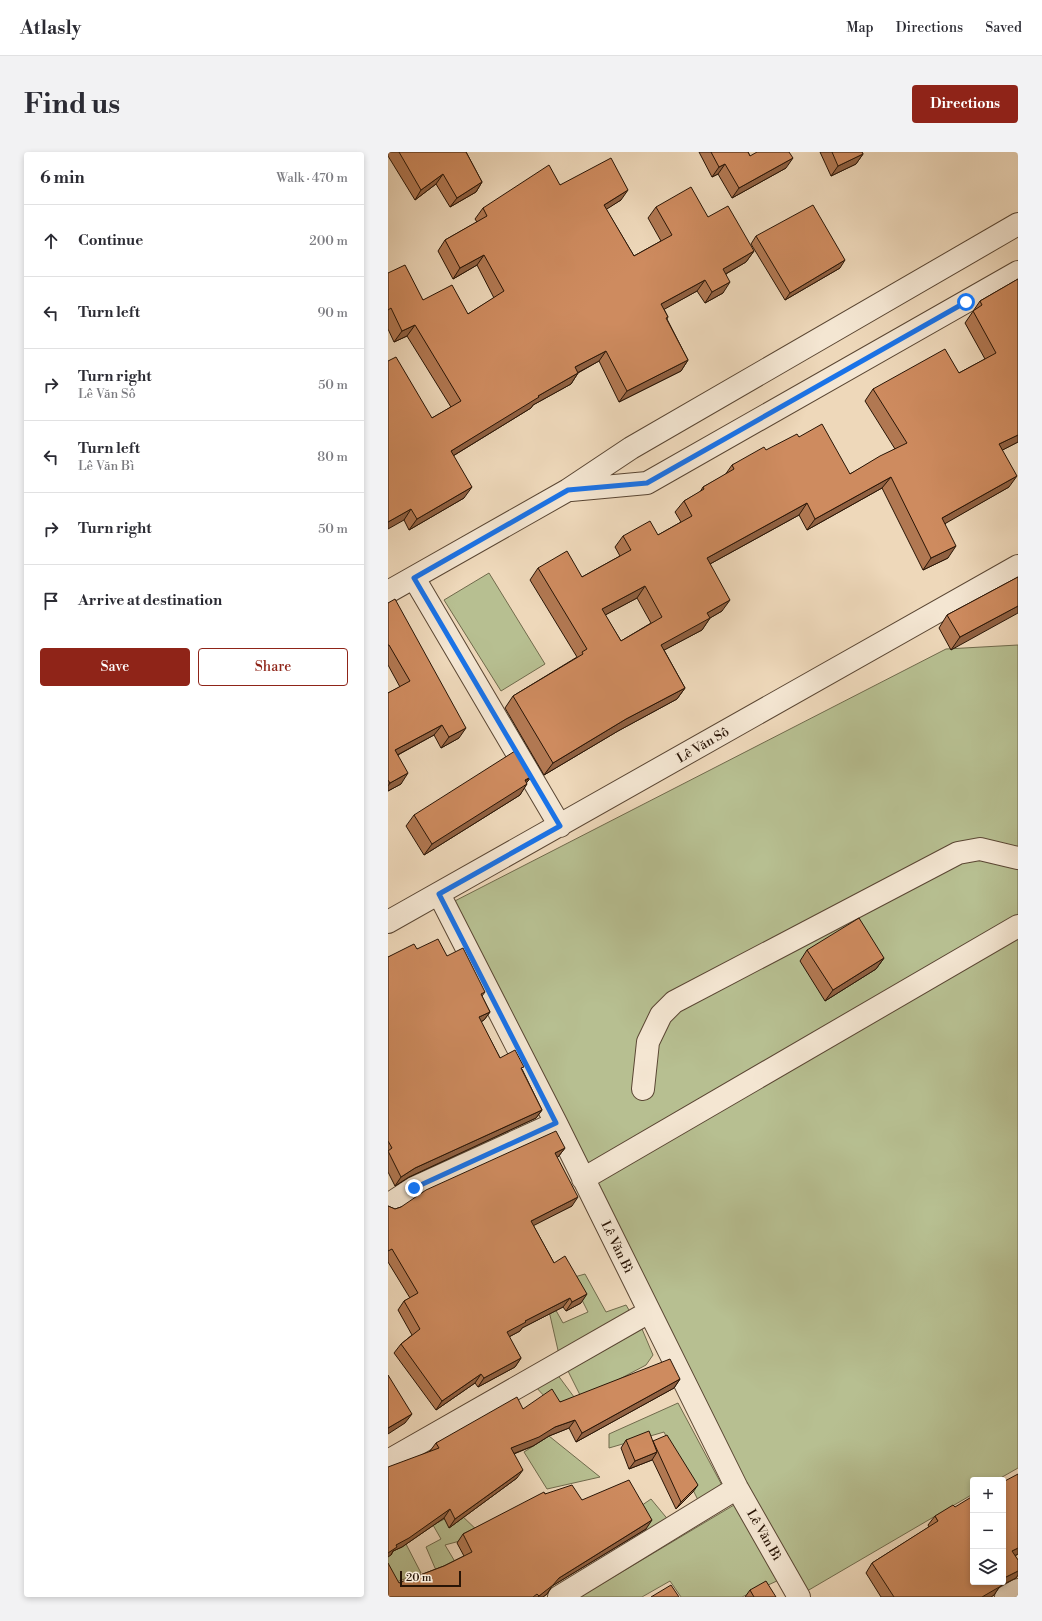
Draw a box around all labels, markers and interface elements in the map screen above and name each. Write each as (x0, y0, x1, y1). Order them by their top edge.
text: Atlasly (20, 16, 81, 40)
text: Map (846, 19, 874, 37)
text: Directions (896, 19, 963, 37)
text: Saved (985, 19, 1022, 37)
button: Directions (912, 85, 1018, 123)
text: Find us (24, 87, 120, 122)
text: 6 min (40, 167, 85, 189)
text: Walk · 470 m (276, 170, 348, 186)
icon: ahead (40, 230, 62, 252)
text: Continue (78, 231, 143, 250)
text: 200 m (309, 233, 348, 249)
route start (957, 293, 975, 311)
icon: left (40, 302, 62, 324)
text: Turn left (78, 303, 140, 322)
text: 90 m (317, 305, 348, 321)
text: Turn right (78, 367, 152, 386)
icon: right (40, 374, 62, 396)
text: 50 m (318, 377, 348, 393)
text: Lê Văn Sô (78, 386, 136, 402)
text: Turn left (78, 439, 140, 458)
icon: left (40, 446, 62, 468)
text: 80 m (317, 449, 348, 465)
text: Lê Văn Bì (78, 458, 134, 474)
icon: right (40, 518, 62, 540)
text: Turn right (78, 519, 152, 538)
text: 50 m (318, 521, 348, 537)
icon: arrive (40, 590, 62, 612)
text: Arrive at destination (78, 591, 222, 610)
button: Save (40, 648, 190, 686)
button: Share (198, 648, 348, 686)
street label: Lê Văn Sô (674, 724, 732, 766)
route end (405, 1179, 423, 1197)
street label: Lê Văn Bì (597, 1218, 637, 1276)
map controls (970, 1477, 1006, 1585)
button: + (970, 1477, 1006, 1513)
street label: Lê Văn Bì (743, 1507, 785, 1563)
button: − (970, 1513, 1006, 1549)
button: layers (970, 1549, 1006, 1585)
scale bar (400, 1569, 461, 1588)
text: 20 m (406, 1571, 431, 1585)

